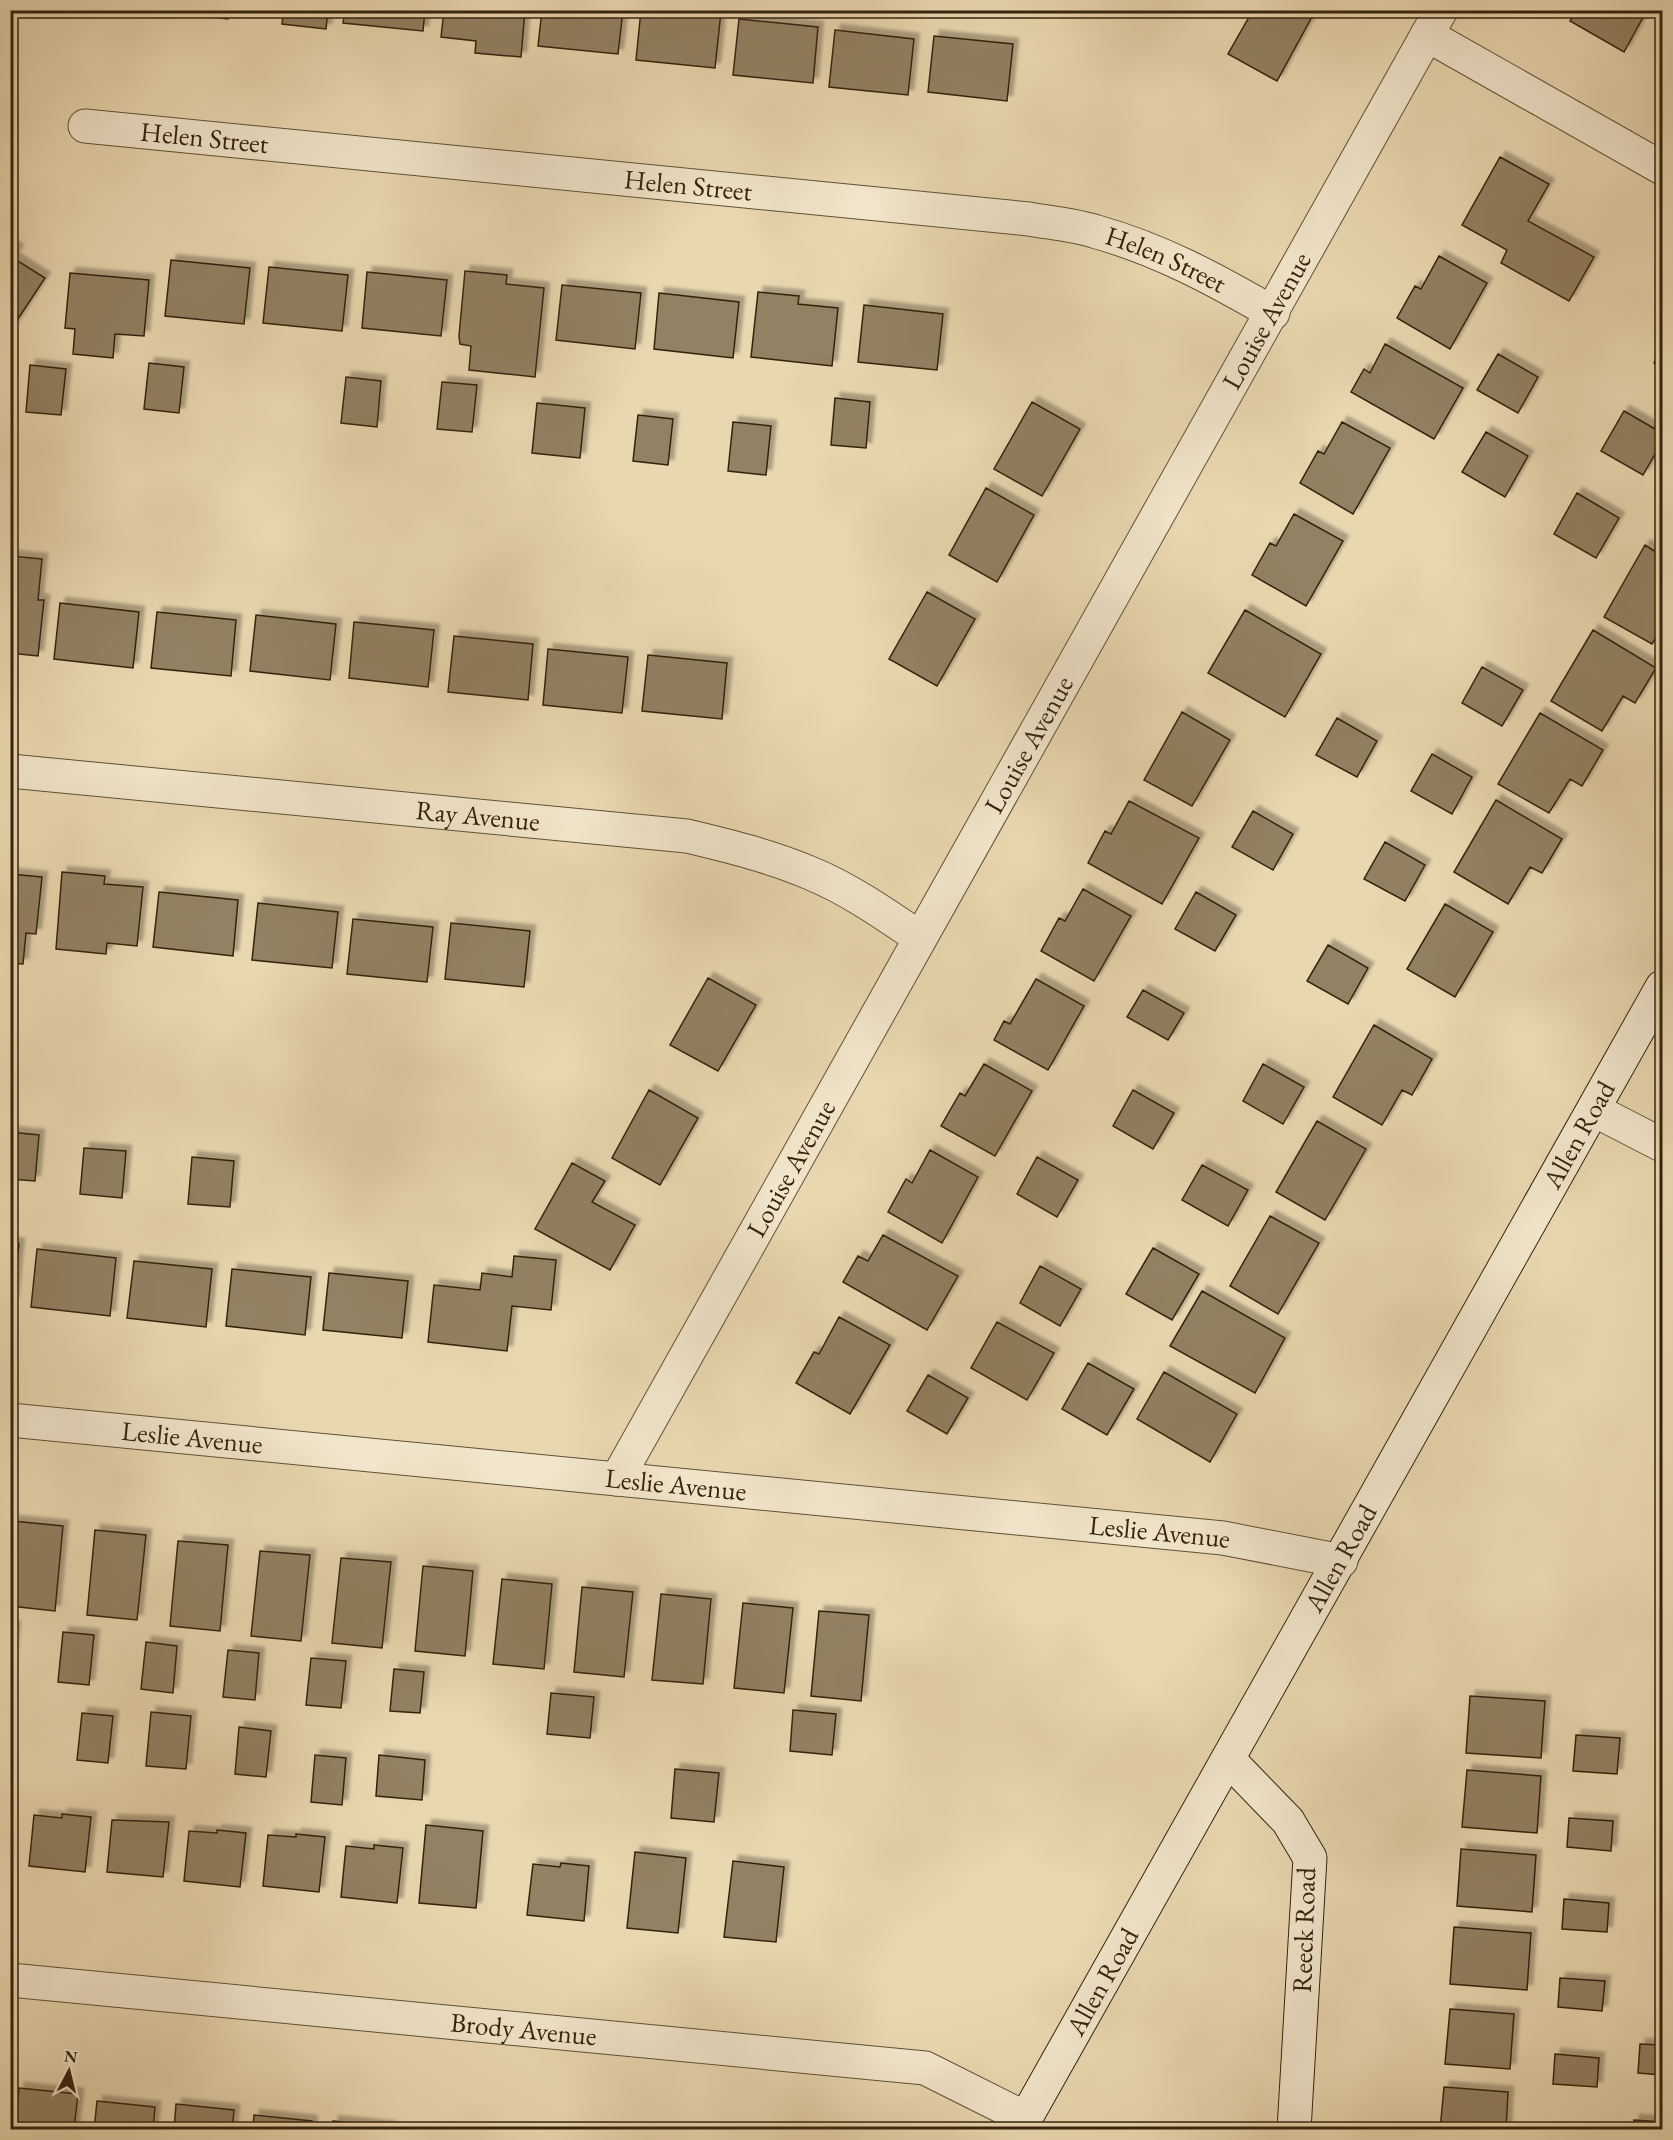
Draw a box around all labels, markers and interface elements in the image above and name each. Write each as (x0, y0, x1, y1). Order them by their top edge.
street label: Helen Street (139, 114, 271, 161)
street label: Helen Street (622, 161, 754, 209)
street label: Helen Street (1101, 218, 1233, 301)
street label: Louise Avenue (1214, 246, 1319, 395)
street label: Louise Avenue (976, 669, 1081, 819)
street label: Ray Avenue (414, 792, 542, 839)
street label: Allen Road (1534, 1074, 1623, 1195)
street label: Louise Avenue (738, 1093, 843, 1243)
street label: Leslie Avenue (120, 1413, 264, 1461)
street label: Leslie Avenue (604, 1460, 748, 1509)
street label: Allen Road (1295, 1498, 1385, 1619)
street label: Leslie Avenue (1087, 1507, 1233, 1556)
street label: Reeck Road (1284, 1866, 1323, 1993)
street label: Allen Road (1057, 1921, 1146, 2043)
street label: Brody Avenue (449, 2004, 598, 2053)
north arrow (39, 2041, 99, 2101)
text: N (63, 2045, 79, 2068)

